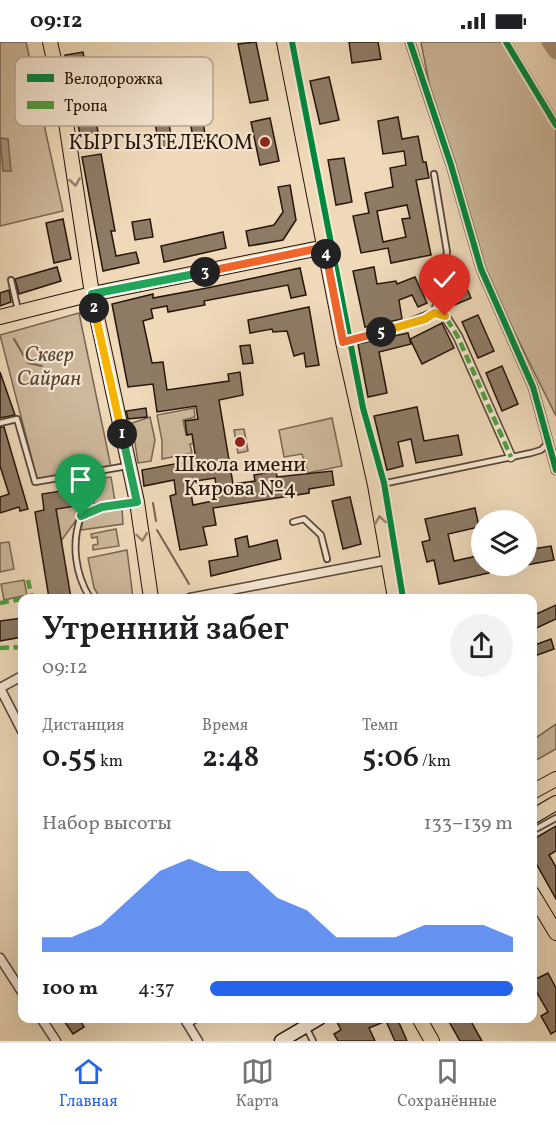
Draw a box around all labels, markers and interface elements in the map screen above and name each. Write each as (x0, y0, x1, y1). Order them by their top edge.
text: 09:12 (30, 6, 82, 37)
legend (15, 57, 213, 126)
text: Велодорожка (64, 69, 163, 91)
text: Тропа (64, 96, 108, 118)
place label: КЫРГЫЗТЕЛЕКОМ (68, 129, 253, 158)
marker: КЫРГЫЗТЕЛЕКОМ (258, 135, 272, 149)
one-way arrow (68, 178, 80, 187)
pin: 4 (311, 239, 341, 269)
text: 4 (321, 243, 331, 265)
pin (419, 254, 470, 316)
pin: 3 (190, 257, 220, 287)
text: 3 (201, 261, 209, 283)
icon: check (428, 263, 461, 296)
pin: 2 (79, 293, 109, 323)
text: 2 (90, 297, 98, 319)
pin: 5 (366, 317, 396, 347)
text: 5 (377, 321, 385, 343)
park label: Сквер Сайран (17, 341, 81, 394)
pin: 1 (107, 419, 137, 449)
text: 1 (119, 423, 125, 445)
marker: Школа имени Кирова №4 (233, 435, 247, 449)
place label: Школа имени Кирова №4 (174, 451, 306, 504)
pin (55, 454, 106, 516)
icon: arrive (64, 463, 97, 496)
map controls (471, 510, 537, 576)
button: layers (471, 510, 537, 576)
one-way arrow (375, 516, 387, 525)
one-way arrow (136, 532, 148, 541)
text: Утренний забег (42, 608, 289, 654)
button: share (450, 614, 513, 677)
text: 09:12 (42, 654, 88, 682)
text: Дистанция (42, 715, 124, 737)
text: Время (202, 715, 248, 737)
text: Темп (362, 715, 398, 737)
text: 0.55 (42, 737, 97, 779)
text: 2:48 (202, 737, 259, 779)
text: 5:06 (362, 737, 419, 779)
text: km (97, 751, 123, 773)
text: /km (419, 751, 451, 773)
text: Набор высоты (42, 810, 172, 838)
text: 133–139 m (424, 810, 513, 838)
text: 100 m (42, 975, 98, 1003)
text: 4:37 (138, 975, 175, 1003)
tab: Главная (59, 1055, 118, 1113)
tab: Карта (236, 1055, 279, 1113)
tab: Сохранённые (397, 1055, 497, 1113)

